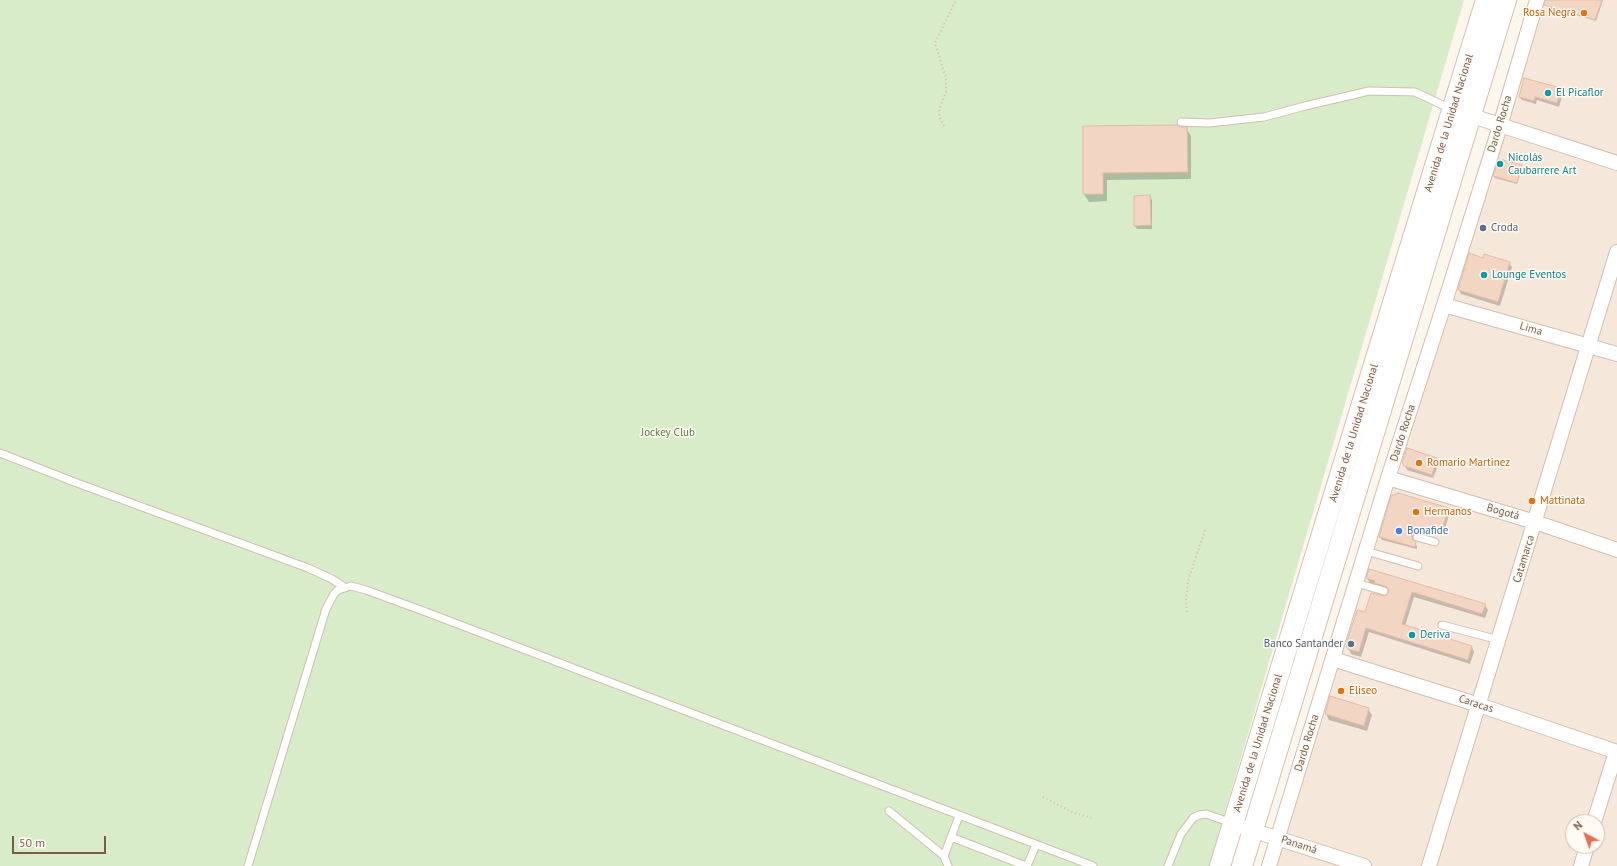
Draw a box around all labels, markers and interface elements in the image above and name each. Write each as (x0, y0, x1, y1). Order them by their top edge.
place label: Rosa Negra (1523, 6, 1576, 20)
marker: Rosa Negra (1579, 8, 1589, 18)
street label: Avenida de la Unidad Nacional (1422, 52, 1476, 194)
place label: El Picaflor (1556, 86, 1604, 100)
marker: El Picaflor (1543, 88, 1553, 98)
street label: Dardo Rocha (1485, 94, 1515, 154)
place label: Nicolás Caubarrere Art (1508, 151, 1576, 177)
marker: Nicolás Caubarrere Art (1495, 159, 1505, 169)
place label: Croda (1491, 221, 1518, 235)
marker: Croda (1478, 223, 1488, 233)
place label: Lounge Eventos (1492, 268, 1566, 282)
marker: Lounge Eventos (1479, 270, 1489, 280)
street label: Lima (1518, 319, 1544, 339)
street label: Avenida de la Unidad Nacional (1327, 362, 1381, 504)
street label: Dardo Rocha (1388, 403, 1418, 463)
park label: Jockey Club (641, 426, 695, 440)
place label: Romario Martinez (1427, 456, 1510, 470)
marker: Romario Martinez (1414, 458, 1424, 468)
place label: Mattinata (1540, 494, 1585, 508)
marker: Mattinata (1527, 496, 1537, 506)
street label: Bogotá (1485, 501, 1521, 523)
place label: Hermanos (1424, 505, 1472, 519)
marker: Hermanos (1411, 507, 1421, 517)
place label: Bonafide (1407, 524, 1448, 538)
marker: Bonafide (1394, 526, 1404, 536)
street label: Catamarca (1510, 534, 1538, 584)
place label: Deriva (1420, 628, 1450, 642)
marker: Deriva (1407, 630, 1417, 640)
place label: Banco Santander (1264, 637, 1343, 651)
marker: Banco Santander (1346, 639, 1356, 649)
street label: Avenida de la Unidad Nacional (1231, 672, 1285, 814)
place label: Eliseo (1349, 684, 1377, 698)
marker: Eliseo (1336, 686, 1346, 696)
street label: Caracas (1457, 692, 1495, 716)
street label: Dardo Rocha (1292, 713, 1322, 773)
north arrow (1565, 814, 1605, 854)
text: N (1570, 818, 1585, 833)
scale bar (14, 828, 108, 854)
street label: Panamá (1279, 833, 1319, 857)
text: 50 m (19, 835, 45, 850)

